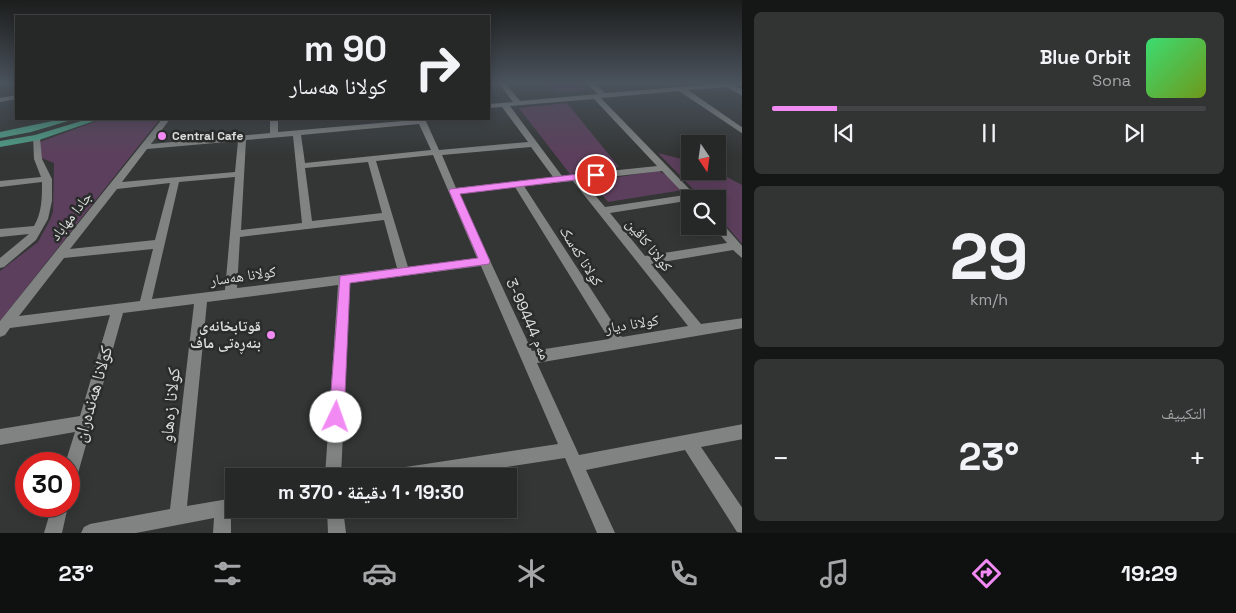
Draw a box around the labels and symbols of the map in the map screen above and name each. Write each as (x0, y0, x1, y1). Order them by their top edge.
place label: Central Cafe (172, 128, 243, 144)
marker: Central Cafe (156, 130, 168, 142)
north arrow (681, 135, 726, 180)
pin (575, 154, 617, 196)
street label: جادا مهاباد (45, 187, 96, 244)
street label: کولانا کاڤین (621, 214, 677, 276)
street label: کولانا کەسک (556, 222, 607, 289)
street label: کولانا هه‌سار (208, 261, 277, 290)
street label: مەم 99444-3 (501, 275, 555, 363)
street label: کولانا دیار (603, 310, 660, 337)
place label: قوتابخانەی بنەڕەتی ماف (190, 316, 261, 355)
marker: قوتابخانەی بنەڕەتی ماف (265, 329, 277, 341)
street label: کولانا هه‌نده‌ران (68, 342, 117, 445)
street label: کولانا زەهاو (154, 366, 185, 444)
position arrow (309, 390, 361, 442)
speed limit sign: 30 (15, 452, 80, 517)

